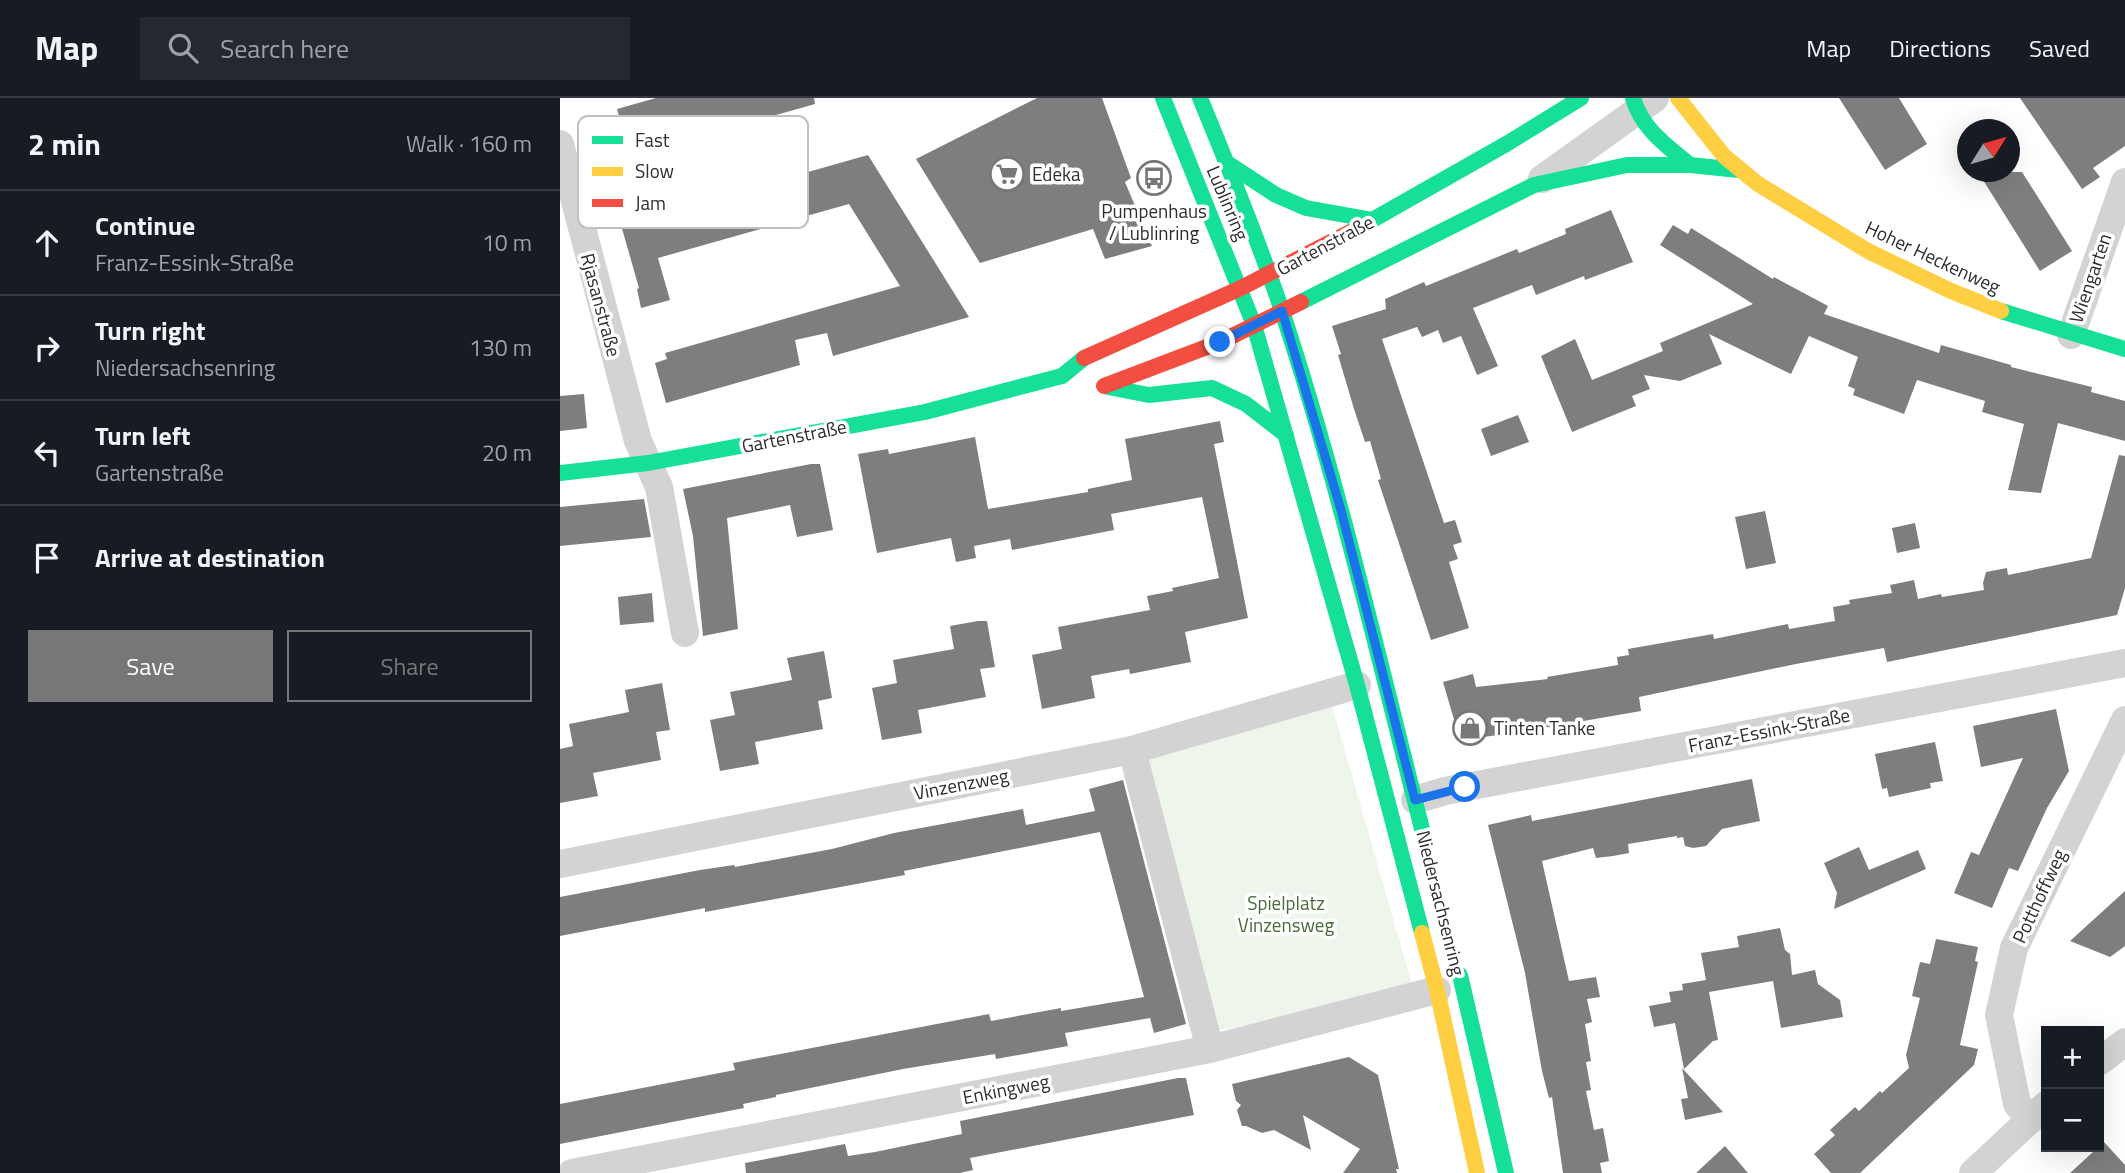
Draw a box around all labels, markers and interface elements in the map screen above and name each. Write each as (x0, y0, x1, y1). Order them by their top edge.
search box (140, 17, 630, 80)
text: Map (35, 23, 98, 73)
icon: search (164, 29, 202, 67)
text: Search here (220, 29, 349, 68)
text: Map (1806, 30, 1851, 66)
text: Directions (1889, 30, 1991, 66)
text: Saved (2029, 30, 2090, 66)
legend (578, 116, 808, 228)
north arrow (1957, 119, 2020, 182)
text: 2 min (28, 121, 101, 167)
text: Fast (635, 125, 670, 154)
text: Walk · 160 m (406, 126, 532, 161)
supermarket icon: Edeka (988, 155, 1026, 193)
text: Slow (635, 156, 674, 185)
place label: Edeka (1032, 159, 1081, 188)
bus stop icon: Pumpenhaus / Lublinring (1135, 159, 1173, 197)
street label: Lublinring (1200, 161, 1257, 245)
text: Jam (635, 188, 666, 217)
place label: Pumpenhaus / Lublinring (1101, 196, 1207, 247)
text: Continue (95, 206, 195, 245)
street label: Gartenstraße (1271, 207, 1379, 282)
street label: Hoher Heckenweg (1861, 213, 2006, 301)
icon: ahead (28, 224, 66, 262)
text: 10 m (482, 225, 532, 260)
street label: Wiengarten (2061, 229, 2118, 327)
text: Franz-Essink-Straße (95, 245, 294, 280)
street label: Rjasanstraße (574, 250, 629, 360)
text: Turn right (95, 311, 206, 350)
route end (1204, 326, 1235, 357)
icon: right (28, 329, 66, 367)
text: 130 m (469, 330, 532, 365)
text: Niedersachsenring (95, 350, 275, 385)
street label: Gartenstraße (739, 411, 849, 460)
text: Turn left (95, 416, 190, 455)
icon: left (28, 434, 66, 472)
text: 20 m (482, 435, 532, 470)
text: Gartenstraße (95, 455, 224, 490)
text: Arrive at destination (95, 538, 325, 577)
icon: arrive (28, 539, 66, 577)
button: Save (28, 630, 273, 702)
button: Share (287, 630, 532, 702)
street label: Franz-Essink-Straße (1685, 700, 1852, 759)
shop icon: Tinten Tanke (1451, 709, 1489, 747)
place label: Tinten Tanke (1494, 713, 1595, 742)
street label: Vinzenzweg (911, 760, 1011, 807)
route start (1449, 771, 1480, 802)
street label: Niedersachsenring (1409, 827, 1474, 979)
street label: Potthoffweg (2004, 844, 2073, 948)
park label: Spielplatz Vinzensweg (1238, 888, 1334, 939)
map controls (2041, 1026, 2104, 1152)
button: + (2041, 1026, 2104, 1089)
street label: Enkingweg (960, 1066, 1052, 1111)
button: − (2041, 1089, 2104, 1152)

